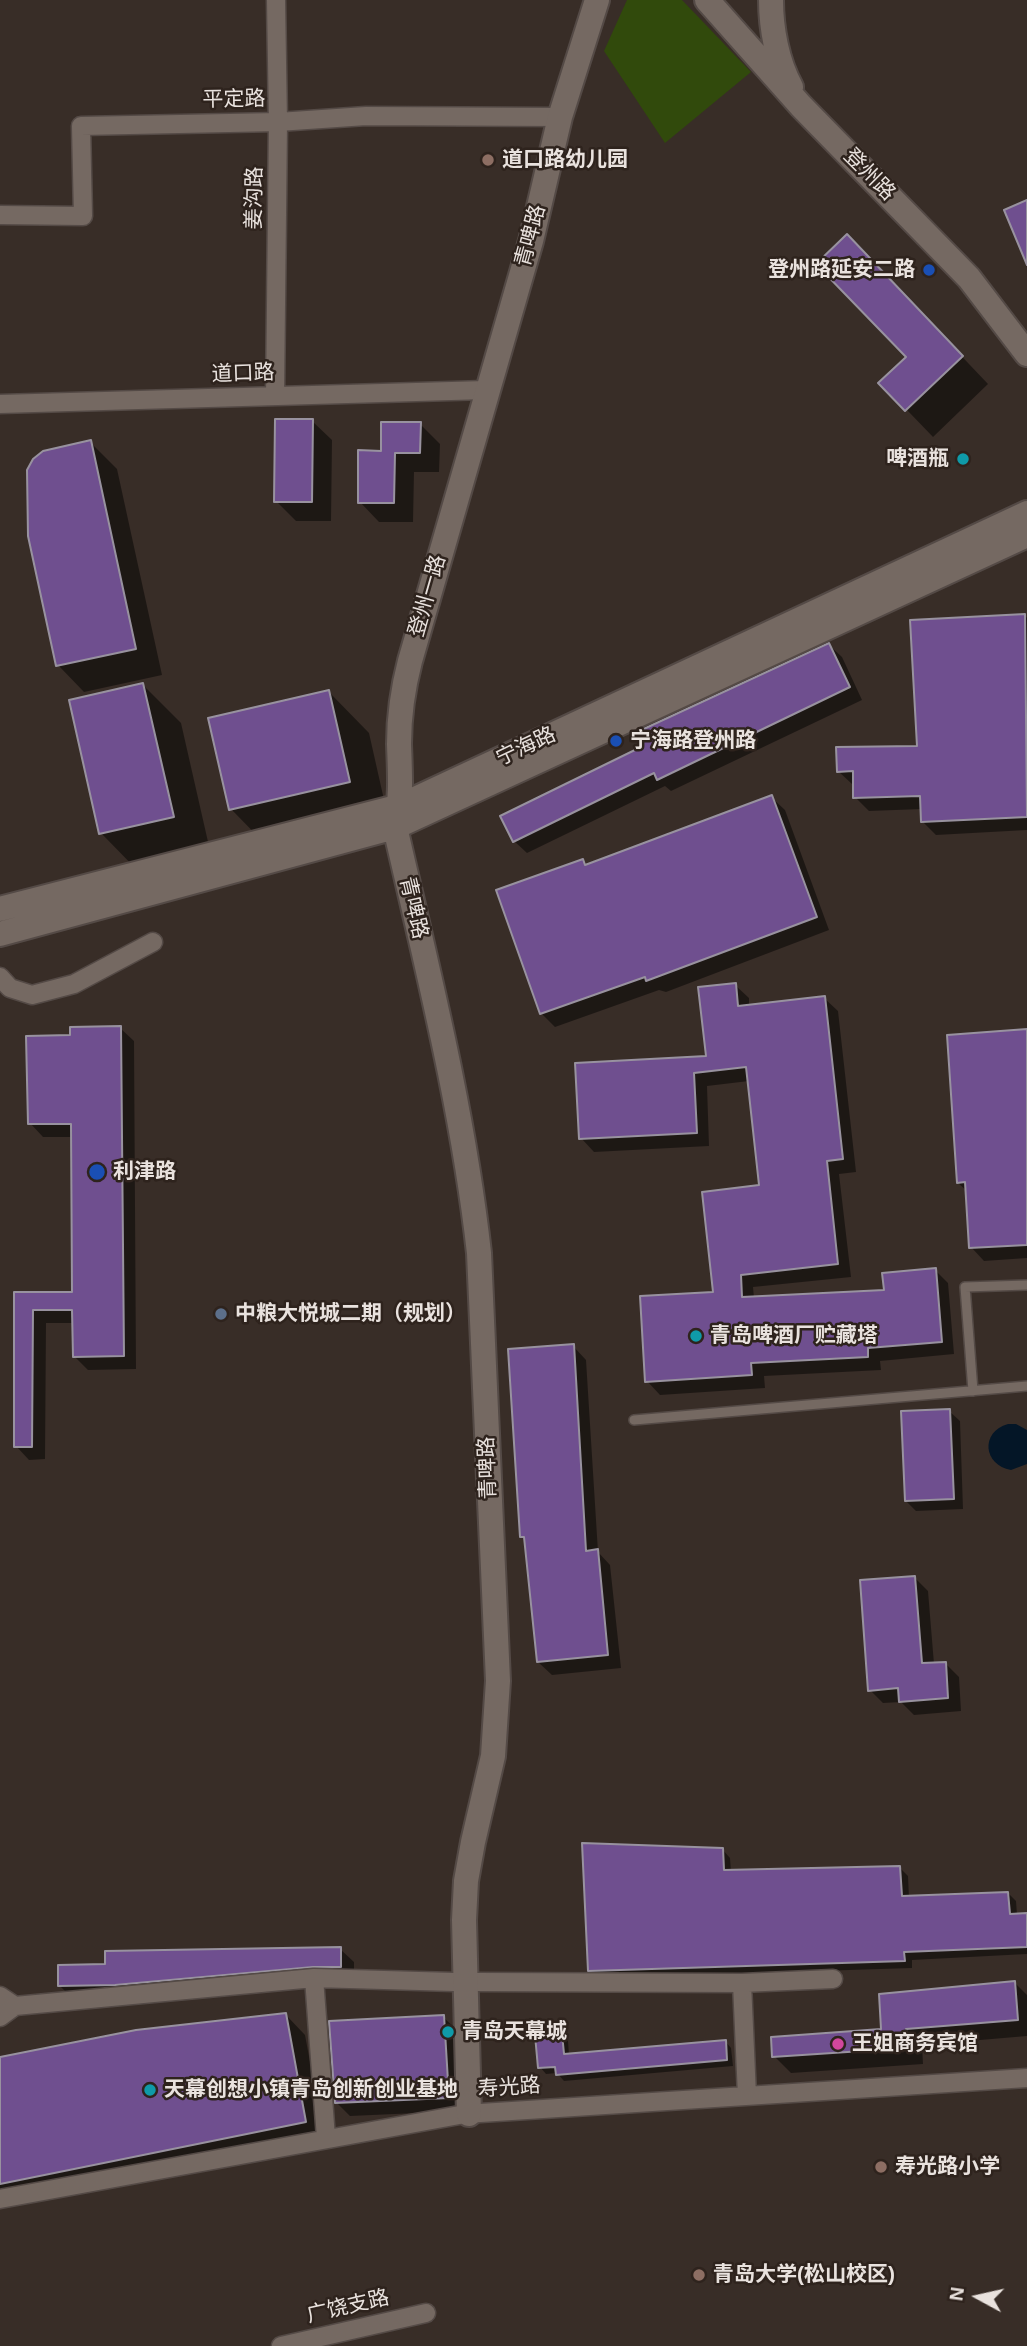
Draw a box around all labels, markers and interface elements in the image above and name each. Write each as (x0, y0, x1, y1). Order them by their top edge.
street label: 平定路 (202, 87, 266, 113)
street label: 登州路 (838, 144, 900, 206)
place label: 道口路幼儿园 (502, 147, 628, 173)
marker: 道口路幼儿园 (480, 152, 496, 168)
street label: 姜沟路 (242, 166, 268, 230)
street label: 青啤路 (511, 202, 551, 270)
place label: 登州路延安二路 (768, 257, 915, 283)
marker: 登州路延安二路 (921, 262, 937, 278)
street label: 道口路 (211, 360, 275, 388)
place label: 啤酒瓶 (886, 446, 949, 472)
marker: 啤酒瓶 (955, 451, 971, 467)
street label: 登州一路 (404, 552, 452, 640)
street label: 宁海路 (492, 722, 560, 772)
place label: 宁海路登州路 (630, 728, 756, 754)
marker: 宁海路登州路 (608, 733, 624, 749)
street label: 青啤路 (394, 874, 432, 942)
place label: 利津路 (113, 1159, 176, 1185)
marker: 利津路 (87, 1162, 107, 1182)
place label: 中粮大悦城二期（规划） (235, 1301, 466, 1327)
marker: 中粮大悦城二期（规划） (213, 1306, 229, 1322)
place label: 青岛啤酒厂贮藏塔 (710, 1323, 878, 1349)
marker: 青岛啤酒厂贮藏塔 (688, 1328, 704, 1344)
street label: 青啤路 (474, 1436, 502, 1500)
place label: 青岛天幕城 (462, 2019, 567, 2045)
marker: 青岛天幕城 (440, 2024, 456, 2040)
place label: 王姐商务宾馆 (852, 2031, 978, 2057)
marker: 王姐商务宾馆 (830, 2036, 846, 2052)
street label: 寿光路 (477, 2073, 541, 2103)
place label: 天幕创想小镇青岛创新创业基地 (164, 2077, 458, 2103)
marker: 天幕创想小镇青岛创新创业基地 (142, 2082, 158, 2098)
place label: 寿光路小学 (895, 2154, 1000, 2180)
marker: 寿光路小学 (873, 2159, 889, 2175)
place label: 青岛大学(松山校区) (713, 2262, 895, 2288)
north arrow (943, 2262, 1013, 2332)
marker: 青岛大学(松山校区) (691, 2267, 707, 2283)
street label: 广饶支路 (304, 2285, 392, 2329)
text: N (945, 2286, 968, 2302)

